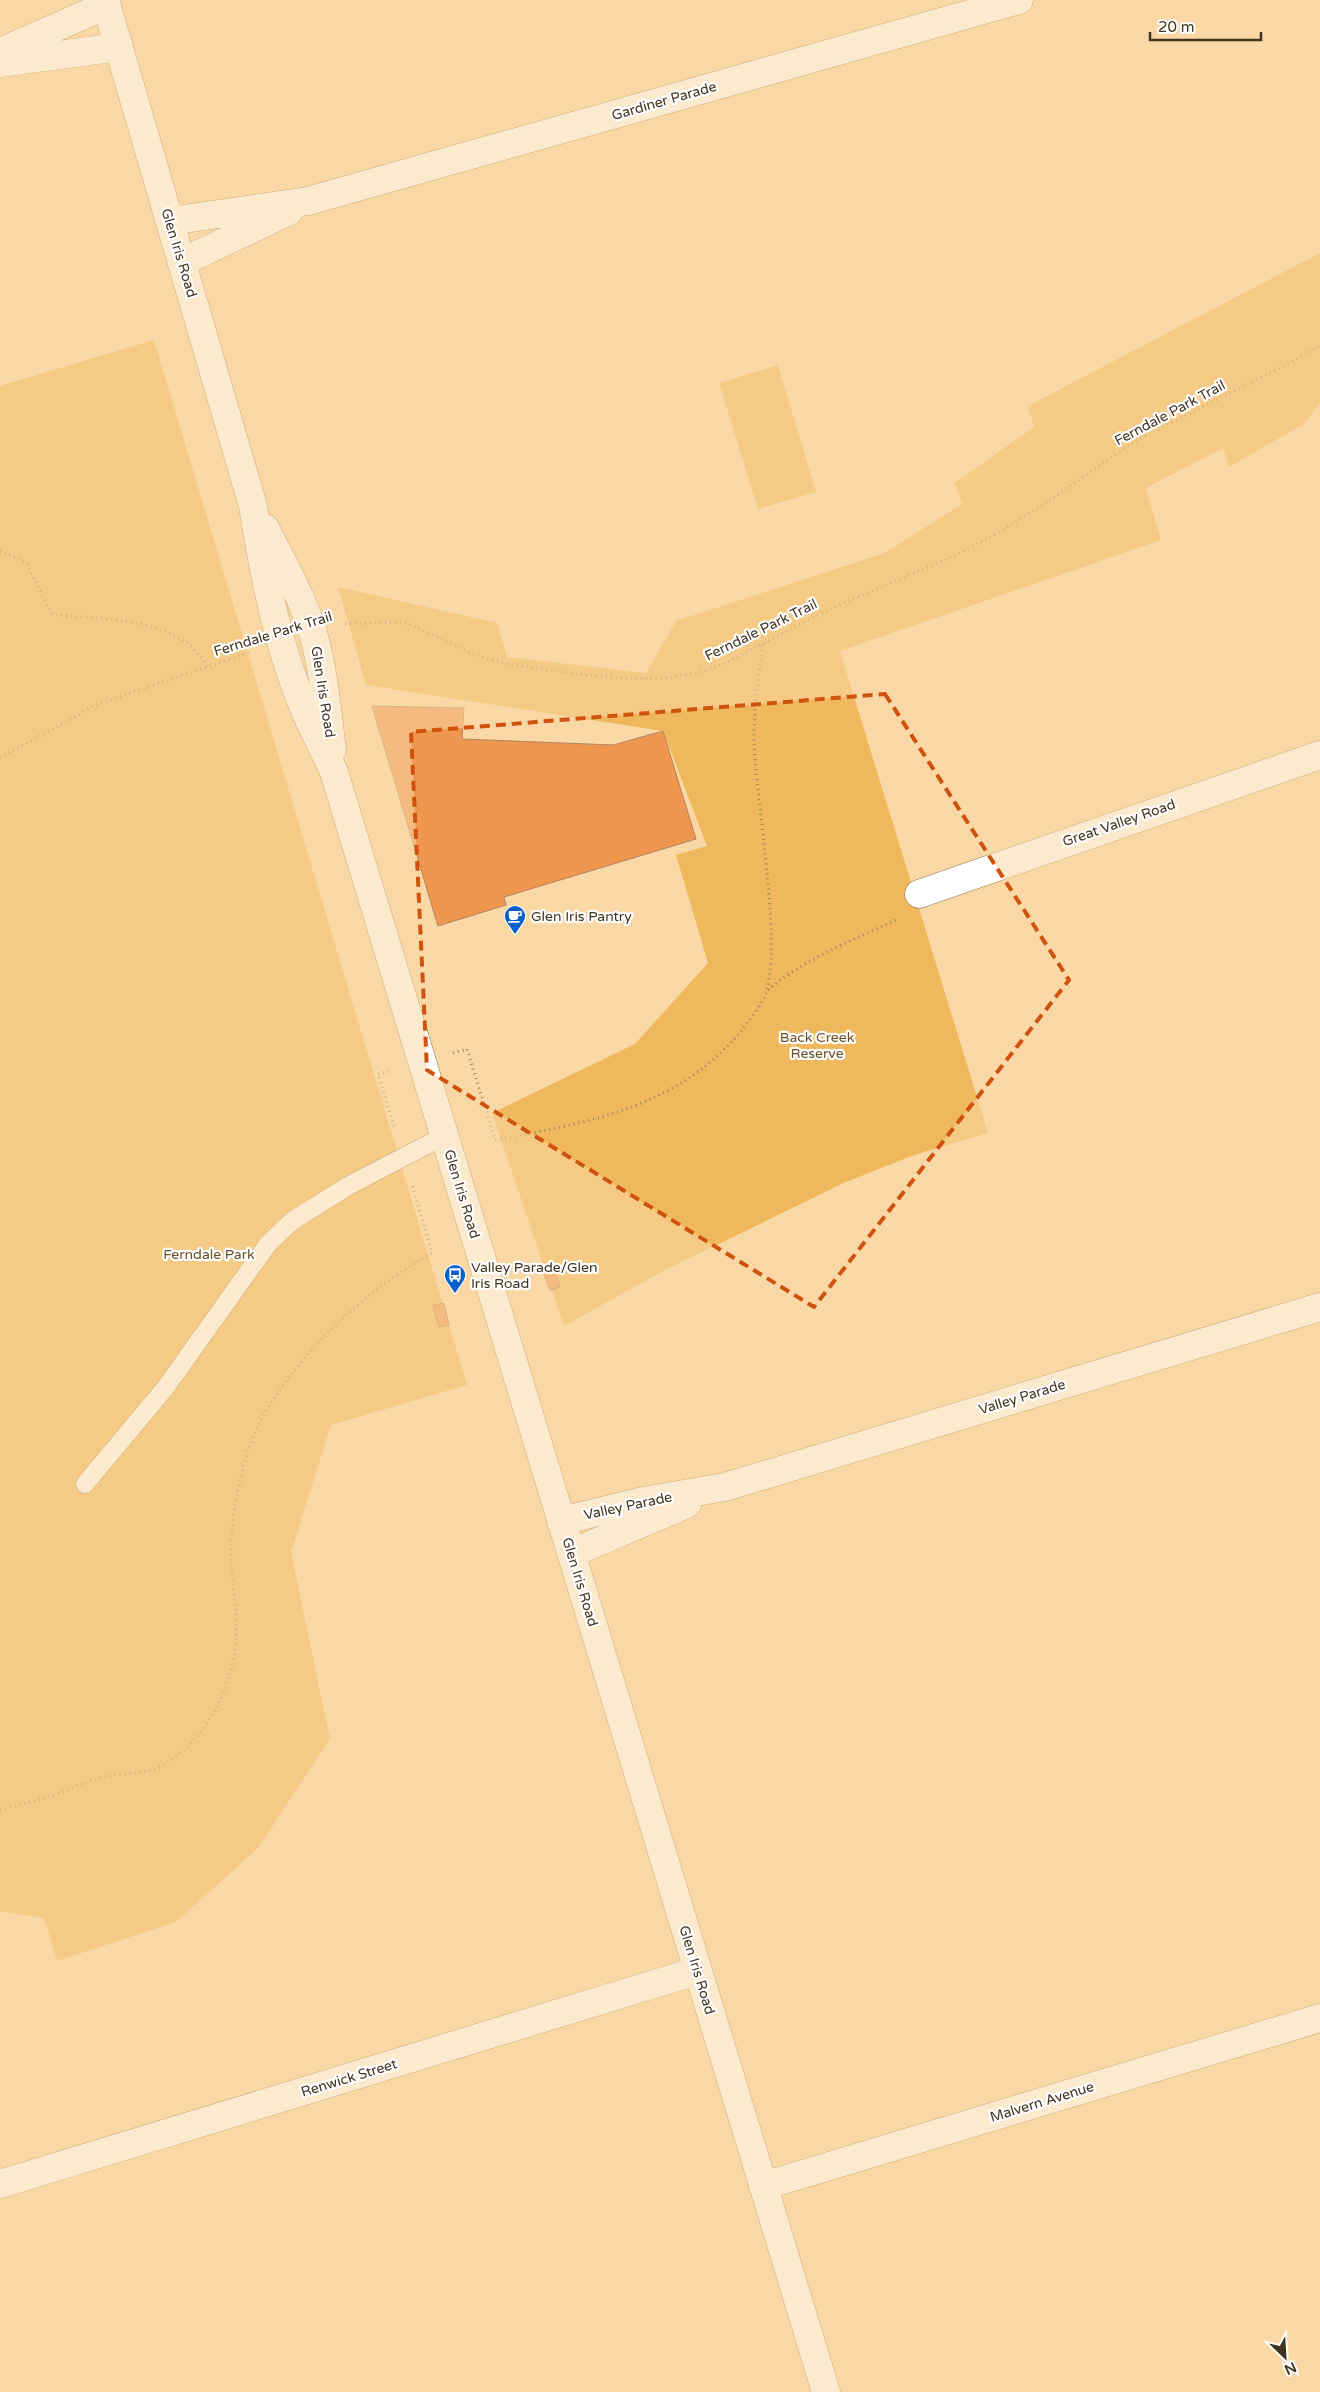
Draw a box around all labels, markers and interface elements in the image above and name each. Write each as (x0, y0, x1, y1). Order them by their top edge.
scale bar (1150, 10, 1261, 42)
text: 20 m (1158, 18, 1195, 36)
street label: Gardiner Parade (610, 78, 718, 124)
street label: Glen Iris Road (157, 206, 201, 300)
street label: Ferndale Park Trail (1112, 377, 1228, 449)
street label: Ferndale Park Trail (702, 595, 820, 665)
street label: Ferndale Park Trail (212, 608, 334, 660)
street label: Glen Iris Road (307, 645, 339, 739)
street label: Great Valley Road (1060, 796, 1178, 850)
cafe icon: Glen Iris Pantry (503, 904, 527, 935)
place label: Glen Iris Pantry (531, 908, 632, 925)
park label: Back Creek Reserve (780, 1029, 855, 1062)
street label: Glen Iris Road (440, 1147, 484, 1241)
park label: Ferndale Park (163, 1246, 255, 1263)
place label: Valley Parade/Glen Iris Road (471, 1259, 597, 1292)
bus stop icon: Valley Parade/Glen Iris Road (443, 1263, 467, 1294)
street label: Valley Parade (977, 1376, 1067, 1418)
street label: Valley Parade (582, 1488, 674, 1524)
street label: Glen Iris Road (558, 1535, 602, 1629)
street label: Glen Iris Road (675, 1923, 719, 2017)
street label: Renwick Street (299, 2055, 400, 2101)
street label: Malvern Avenue (988, 2078, 1096, 2126)
north arrow (1260, 2332, 1310, 2382)
text: N (1282, 2358, 1299, 2378)

